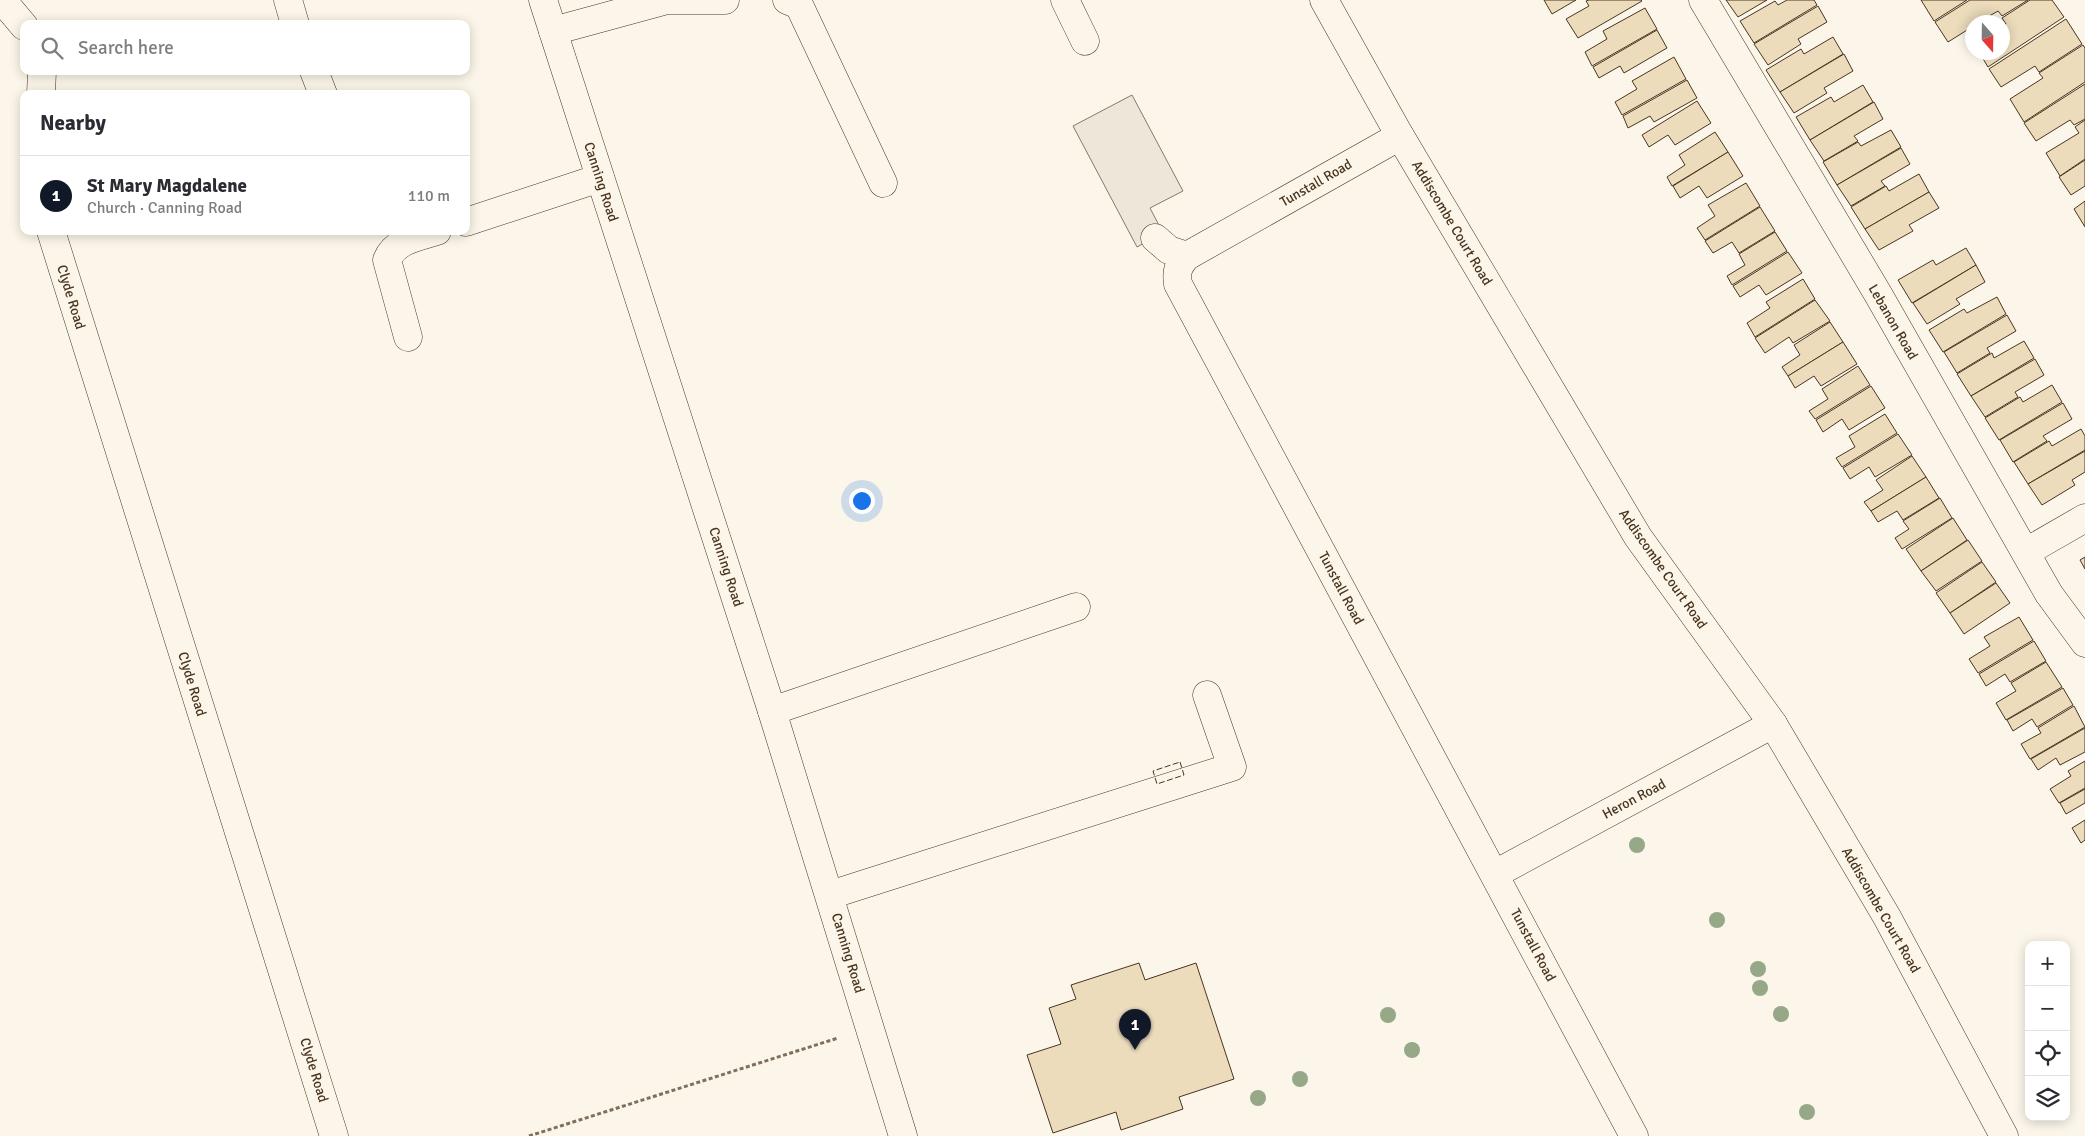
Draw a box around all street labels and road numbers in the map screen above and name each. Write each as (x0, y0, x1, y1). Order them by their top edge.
street label: Canning Road (580, 140, 622, 224)
street label: Tunstall Road (1277, 156, 1355, 210)
street label: Addiscombe Court Road (1408, 158, 1496, 288)
street label: Clyde Road (53, 263, 89, 331)
street label: Lebanon Road (1865, 281, 1921, 363)
street label: Addiscombe Court Road (1615, 506, 1711, 632)
street label: Canning Road (705, 525, 747, 609)
street label: Tunstall Road (1315, 549, 1367, 627)
street label: Clyde Road (174, 650, 210, 718)
street label: Heron Road (1599, 775, 1669, 823)
street label: Addiscombe Court Road (1838, 844, 1924, 976)
street label: Tunstall Road (1507, 906, 1559, 984)
street label: Canning Road (828, 911, 868, 995)
street label: Clyde Road (296, 1036, 332, 1104)

